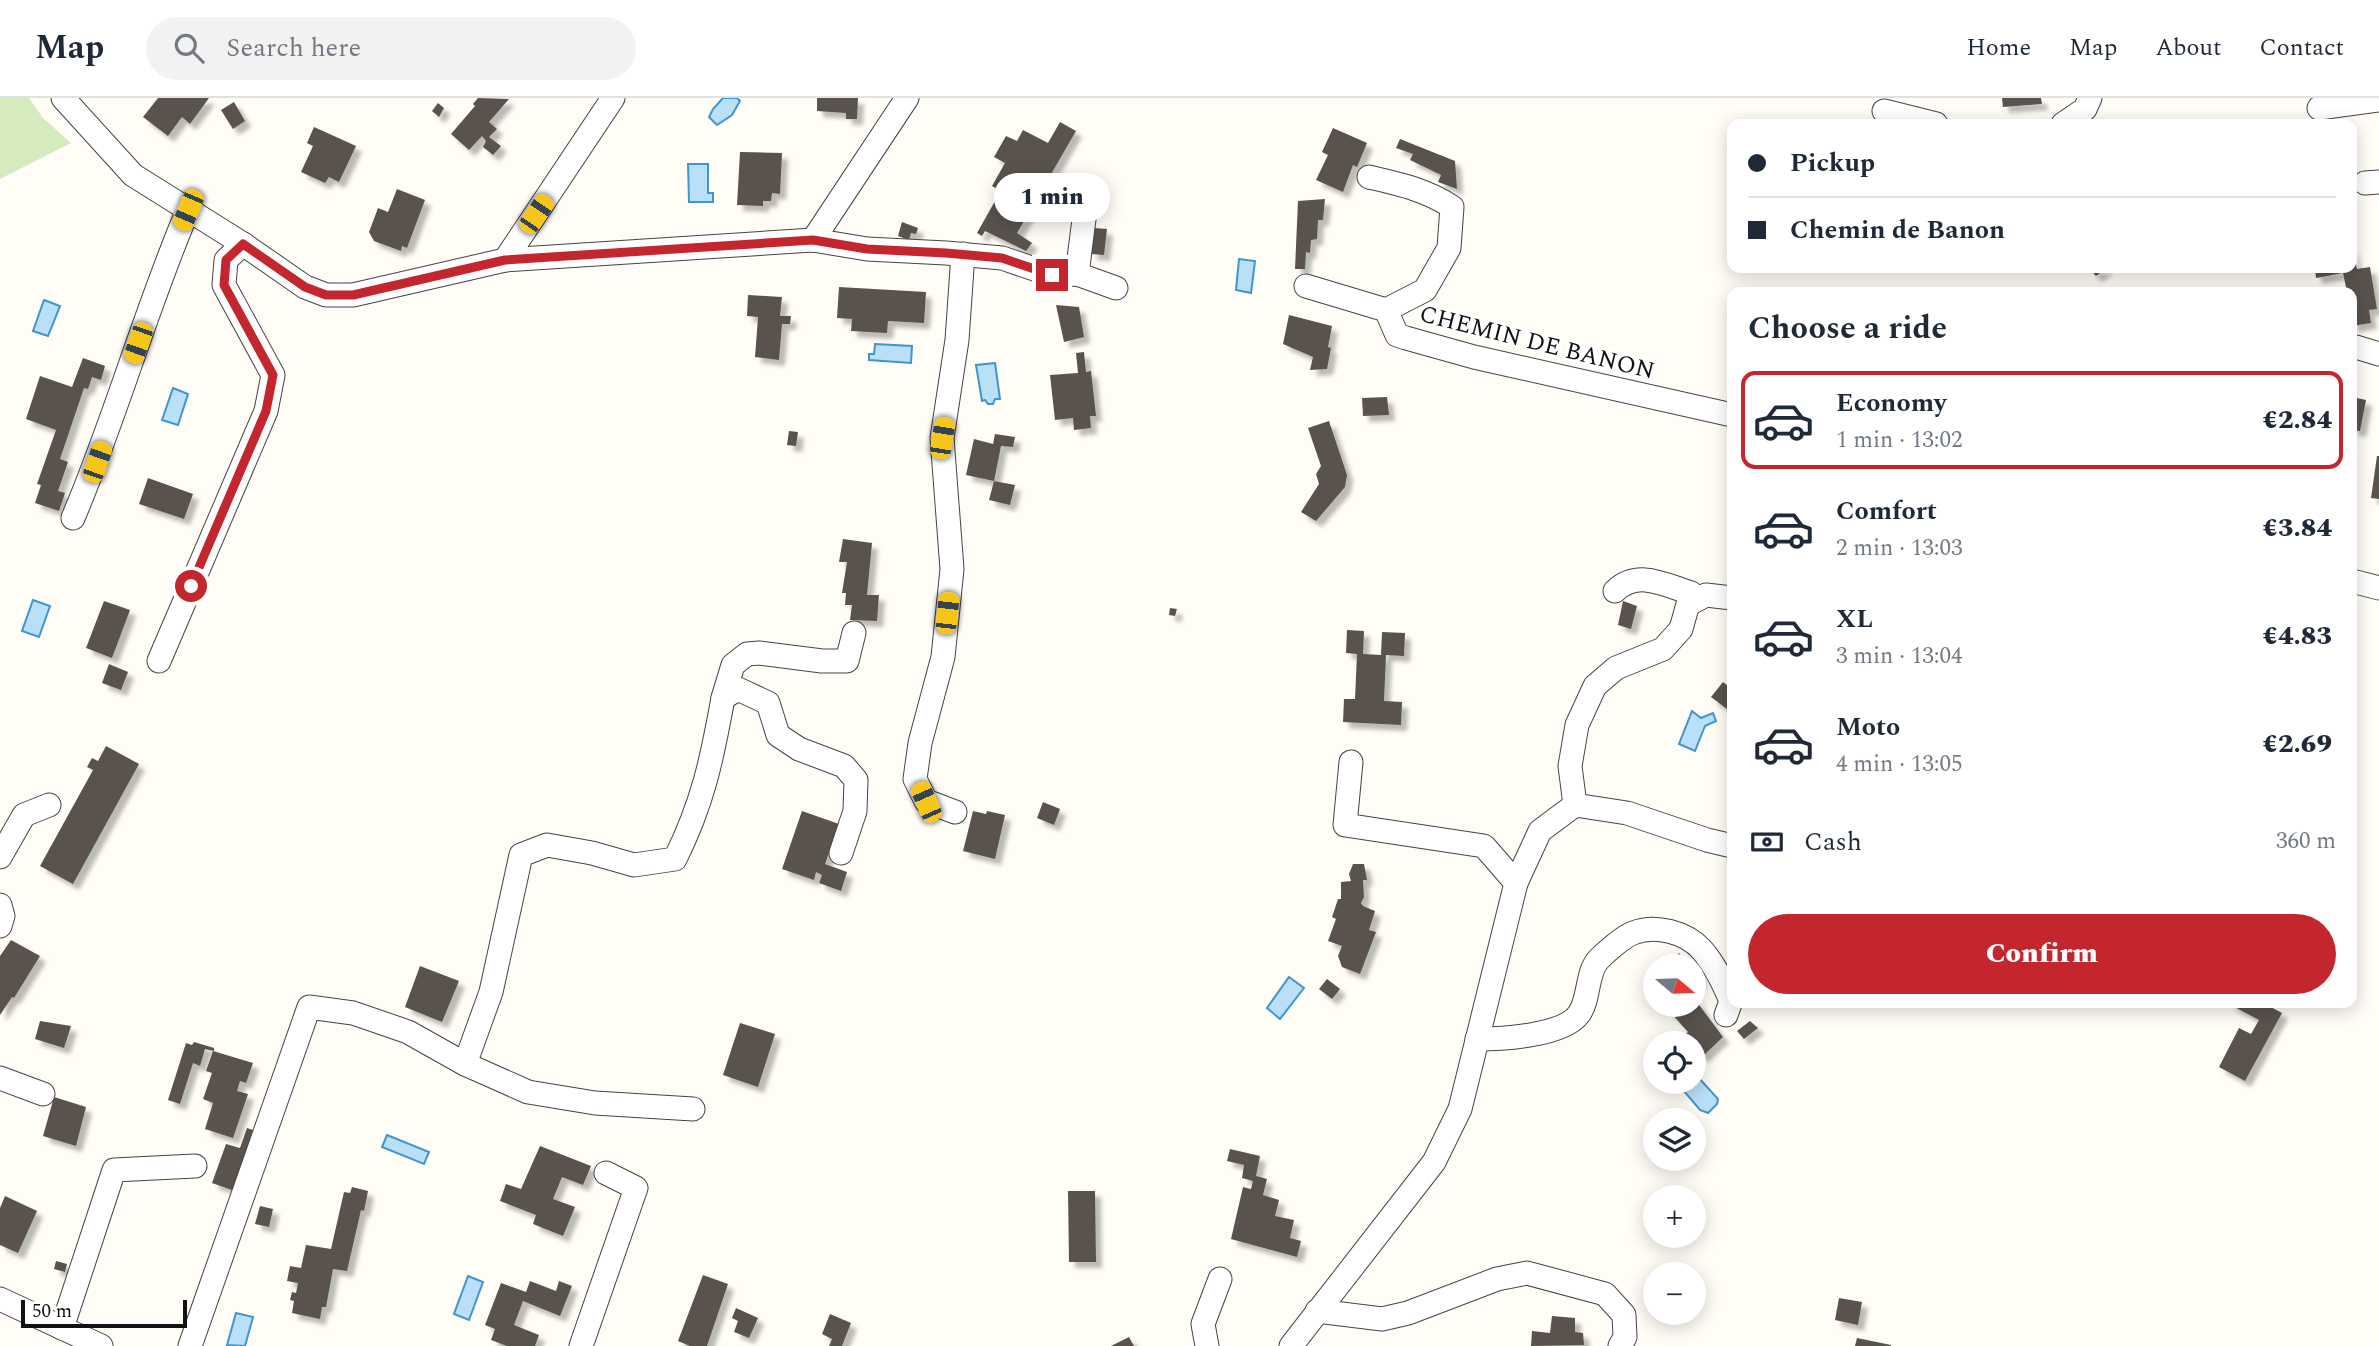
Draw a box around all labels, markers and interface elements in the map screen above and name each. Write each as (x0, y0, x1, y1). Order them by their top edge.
search box (146, 17, 636, 80)
text: Map (35, 23, 104, 73)
text: Search here (226, 28, 361, 68)
icon: search (170, 29, 208, 67)
text: Home (1966, 30, 2031, 66)
text: Map (2069, 30, 2117, 66)
text: About (2155, 30, 2221, 66)
text: Contact (2259, 30, 2344, 66)
text: Pickup (1790, 143, 1875, 183)
callout: 1 min (994, 174, 1110, 222)
text: 1 min (1020, 180, 1084, 215)
car (171, 187, 206, 233)
car (516, 191, 557, 237)
text: Chemin de Banon (1790, 210, 2005, 250)
route end (1036, 259, 1068, 291)
street label: CHEMIN DE BANON (1416, 296, 1658, 390)
text: Choose a ride (1748, 304, 1947, 353)
car (122, 320, 155, 366)
text: Economy (1836, 383, 1946, 423)
icon: car (1752, 389, 1815, 452)
text: €2.84 (2262, 400, 2332, 440)
car (929, 416, 956, 460)
text: 1 min · 13:02 (1836, 423, 1963, 458)
car (81, 439, 114, 485)
text: Comfort (1836, 491, 1937, 531)
icon: car (1752, 497, 1815, 560)
text: €3.84 (2262, 508, 2332, 548)
text: 2 min · 13:03 (1836, 531, 1963, 566)
route start (175, 570, 207, 602)
car (935, 591, 960, 635)
text: XL (1836, 599, 1873, 639)
icon: car (1752, 605, 1815, 668)
text: €4.83 (2262, 616, 2332, 656)
text: 3 min · 13:04 (1836, 639, 1963, 674)
text: Moto (1836, 707, 1900, 747)
icon: car (1752, 713, 1815, 776)
text: €2.69 (2262, 724, 2332, 764)
text: 4 min · 13:05 (1836, 747, 1963, 782)
car (908, 779, 945, 825)
text: Cash (1804, 822, 1862, 862)
icon: cash (1748, 823, 1786, 861)
text: 360 m (2276, 824, 2336, 859)
button: Confirm (1748, 914, 2336, 994)
north arrow (1643, 954, 1706, 1017)
map controls (1643, 954, 1706, 1325)
button: locate (1643, 1031, 1706, 1094)
button: layers (1643, 1108, 1706, 1171)
button: + (1643, 1185, 1706, 1248)
button: − (1643, 1262, 1706, 1325)
scale bar (21, 1297, 187, 1329)
text: 50 m (32, 1297, 72, 1326)

